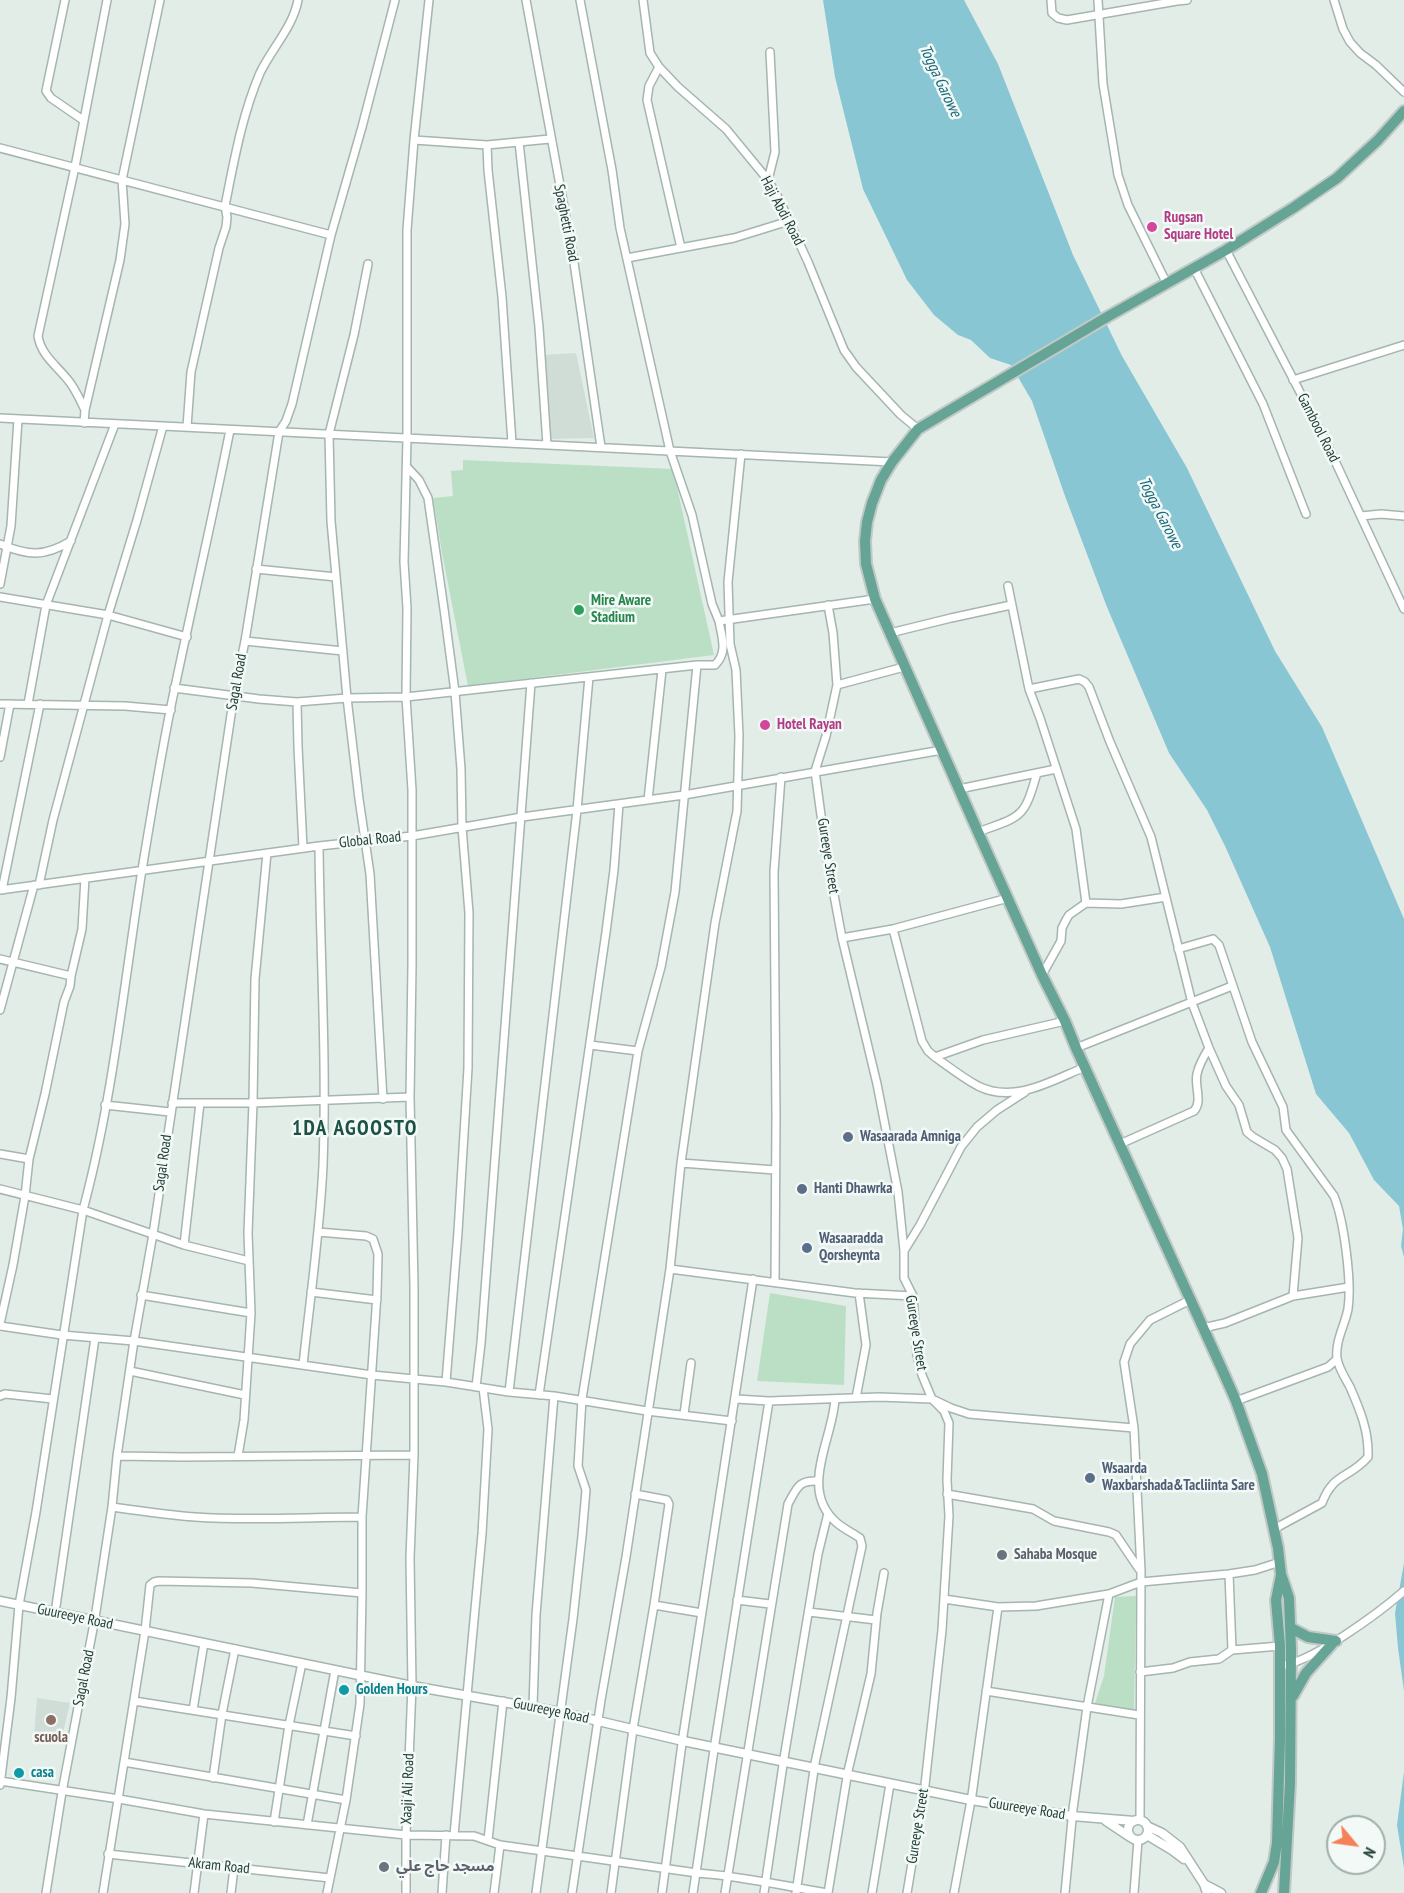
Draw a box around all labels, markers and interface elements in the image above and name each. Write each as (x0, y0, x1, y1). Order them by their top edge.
water label: Togga Garowe (915, 42, 965, 120)
street label: Haji Abdi Road (756, 173, 808, 249)
street label: Spaghetti Road (550, 183, 582, 263)
place label: Rugsan Square Hotel (1164, 209, 1233, 244)
marker: Rugsan Square Hotel (1145, 220, 1159, 234)
street label: Gambool Road (1293, 391, 1343, 465)
water label: Togga Garowe (1134, 474, 1186, 552)
place label: Mire Aware Stadium (591, 592, 651, 627)
marker: Mire Aware Stadium (572, 603, 586, 617)
street label: Sagal Road (223, 652, 251, 712)
place label: Hotel Rayan (777, 716, 842, 734)
marker: Hotel Rayan (758, 718, 772, 732)
street label: Gureeye Street (813, 817, 843, 895)
street label: Global Road (338, 828, 402, 852)
district label: 1DA AGOOSTO (292, 1116, 418, 1142)
place label: Wasaarada Amniga (860, 1128, 961, 1146)
marker: Wasaarada Amniga (841, 1130, 855, 1144)
street label: Sagal Road (150, 1133, 176, 1193)
place label: Hanti Dhawrka (814, 1180, 892, 1198)
marker: Hanti Dhawrka (795, 1182, 809, 1196)
place label: Wasaaradda Qorsheynta (819, 1230, 883, 1265)
marker: Wasaaradda Qorsheynta (800, 1241, 814, 1255)
street label: Gureeye Street (901, 1294, 931, 1372)
place label: Wsaarda Waxbarshada&Tacliinta Sare (1102, 1460, 1255, 1495)
marker: Wsaarda Waxbarshada&Tacliinta Sare (1083, 1471, 1097, 1485)
place label: Sahaba Mosque (1014, 1546, 1097, 1564)
marker: Sahaba Mosque (995, 1548, 1009, 1562)
street label: Guureeye Road (35, 1600, 115, 1634)
street label: Sagal Road (70, 1648, 98, 1708)
place label: Golden Hours (356, 1681, 428, 1699)
marker: Golden Hours (337, 1683, 351, 1697)
street label: Guureeye Road (511, 1694, 591, 1728)
marker: scuola (44, 1713, 58, 1727)
place label: scuola (34, 1729, 68, 1747)
street label: Xaaji Ali Road (398, 1753, 418, 1825)
place label: casa (31, 1764, 54, 1782)
marker: casa (12, 1766, 26, 1780)
street label: Gureeye Street (903, 1787, 933, 1865)
street label: Guureeye Road (988, 1794, 1066, 1824)
north arrow (1326, 1815, 1386, 1875)
text: N (1359, 1844, 1381, 1861)
street label: Akram Road (187, 1854, 251, 1878)
place label: مسجد حاج علي (396, 1858, 495, 1876)
marker: مسجد حاج علي (377, 1860, 391, 1874)

